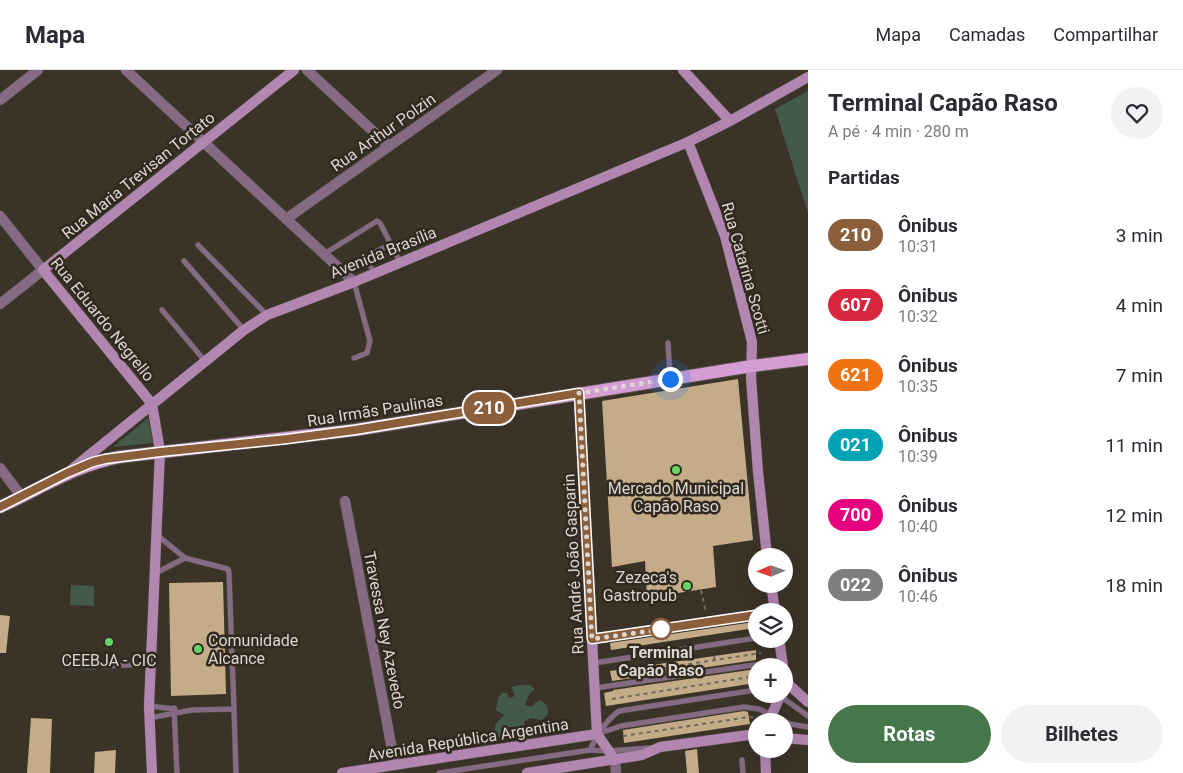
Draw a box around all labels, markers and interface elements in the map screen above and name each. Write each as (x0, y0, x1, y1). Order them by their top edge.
text: Mapa (25, 21, 85, 49)
text: Mapa (876, 24, 921, 45)
text: Camadas (949, 24, 1025, 45)
text: Compartilhar (1053, 24, 1158, 45)
button: heart (1111, 87, 1163, 139)
street label: Rua Arthur Polzin (327, 89, 439, 176)
text: Terminal Capão Raso (828, 89, 1058, 117)
street label: Rua Maria Trevisan Tortato (58, 108, 219, 243)
text: A pé · 4 min · 280 m (828, 122, 969, 141)
text: Partidas (828, 166, 900, 189)
street label: Rua Catarina Scotti (718, 200, 773, 336)
text: Ônibus (898, 214, 958, 237)
street label: Avenida Brasília (327, 222, 439, 282)
text: 210 (840, 224, 871, 245)
text: 3 min (1116, 224, 1163, 247)
text: 10:31 (898, 237, 938, 256)
street label: Rua Eduardo Negrello (47, 254, 158, 385)
text: Ônibus (898, 284, 958, 307)
text: 607 (840, 294, 871, 315)
text: 4 min (1116, 294, 1163, 317)
text: 10:32 (898, 307, 938, 326)
text: Ônibus (898, 354, 958, 377)
text: 621 (840, 364, 871, 385)
text: 7 min (1116, 364, 1163, 387)
your location (658, 367, 683, 392)
text: 10:35 (898, 377, 938, 396)
street label: Rua Irmãs Paulinas (306, 390, 444, 431)
line badge: 210 (460, 392, 518, 424)
text: 210 (474, 397, 504, 418)
text: Ônibus (898, 424, 958, 447)
text: 021 (840, 434, 871, 455)
text: 11 min (1105, 434, 1163, 457)
text: 10:39 (898, 447, 938, 466)
marker: Mercado Municipal Capão Raso (670, 464, 682, 476)
street label: Rua André João Gasparin (559, 473, 588, 655)
place label: Mercado Municipal Capão Raso (608, 479, 744, 516)
text: Ônibus (898, 494, 958, 517)
text: 700 (840, 504, 871, 525)
text: 12 min (1105, 504, 1163, 527)
text: 10:40 (898, 517, 938, 536)
north arrow (748, 548, 792, 592)
map controls (748, 548, 793, 758)
street label: Travessa Ney Azevedo (360, 550, 409, 711)
text: Ônibus (898, 564, 958, 587)
place label: Zezeca's Gastropub (603, 568, 677, 605)
text: 022 (840, 574, 871, 595)
text: 18 min (1105, 574, 1163, 597)
marker: Zezeca's Gastropub (681, 580, 693, 592)
text: 10:46 (898, 587, 938, 606)
button: layers (748, 603, 793, 648)
marker: Terminal Capão Raso (650, 618, 672, 640)
place label: Comunidade Alcance (208, 631, 298, 668)
marker: CEEBJA - CIC (103, 636, 115, 648)
marker: Comunidade Alcance (192, 643, 204, 655)
place label: Terminal Capão Raso (618, 643, 704, 680)
place label: CEEBJA - CIC (61, 651, 157, 670)
button: + (748, 658, 793, 703)
button: Rotas (828, 705, 991, 763)
button: Bilhetes (1001, 705, 1163, 763)
button: − (748, 713, 793, 758)
street label: Avenida República Argentina (366, 714, 570, 765)

